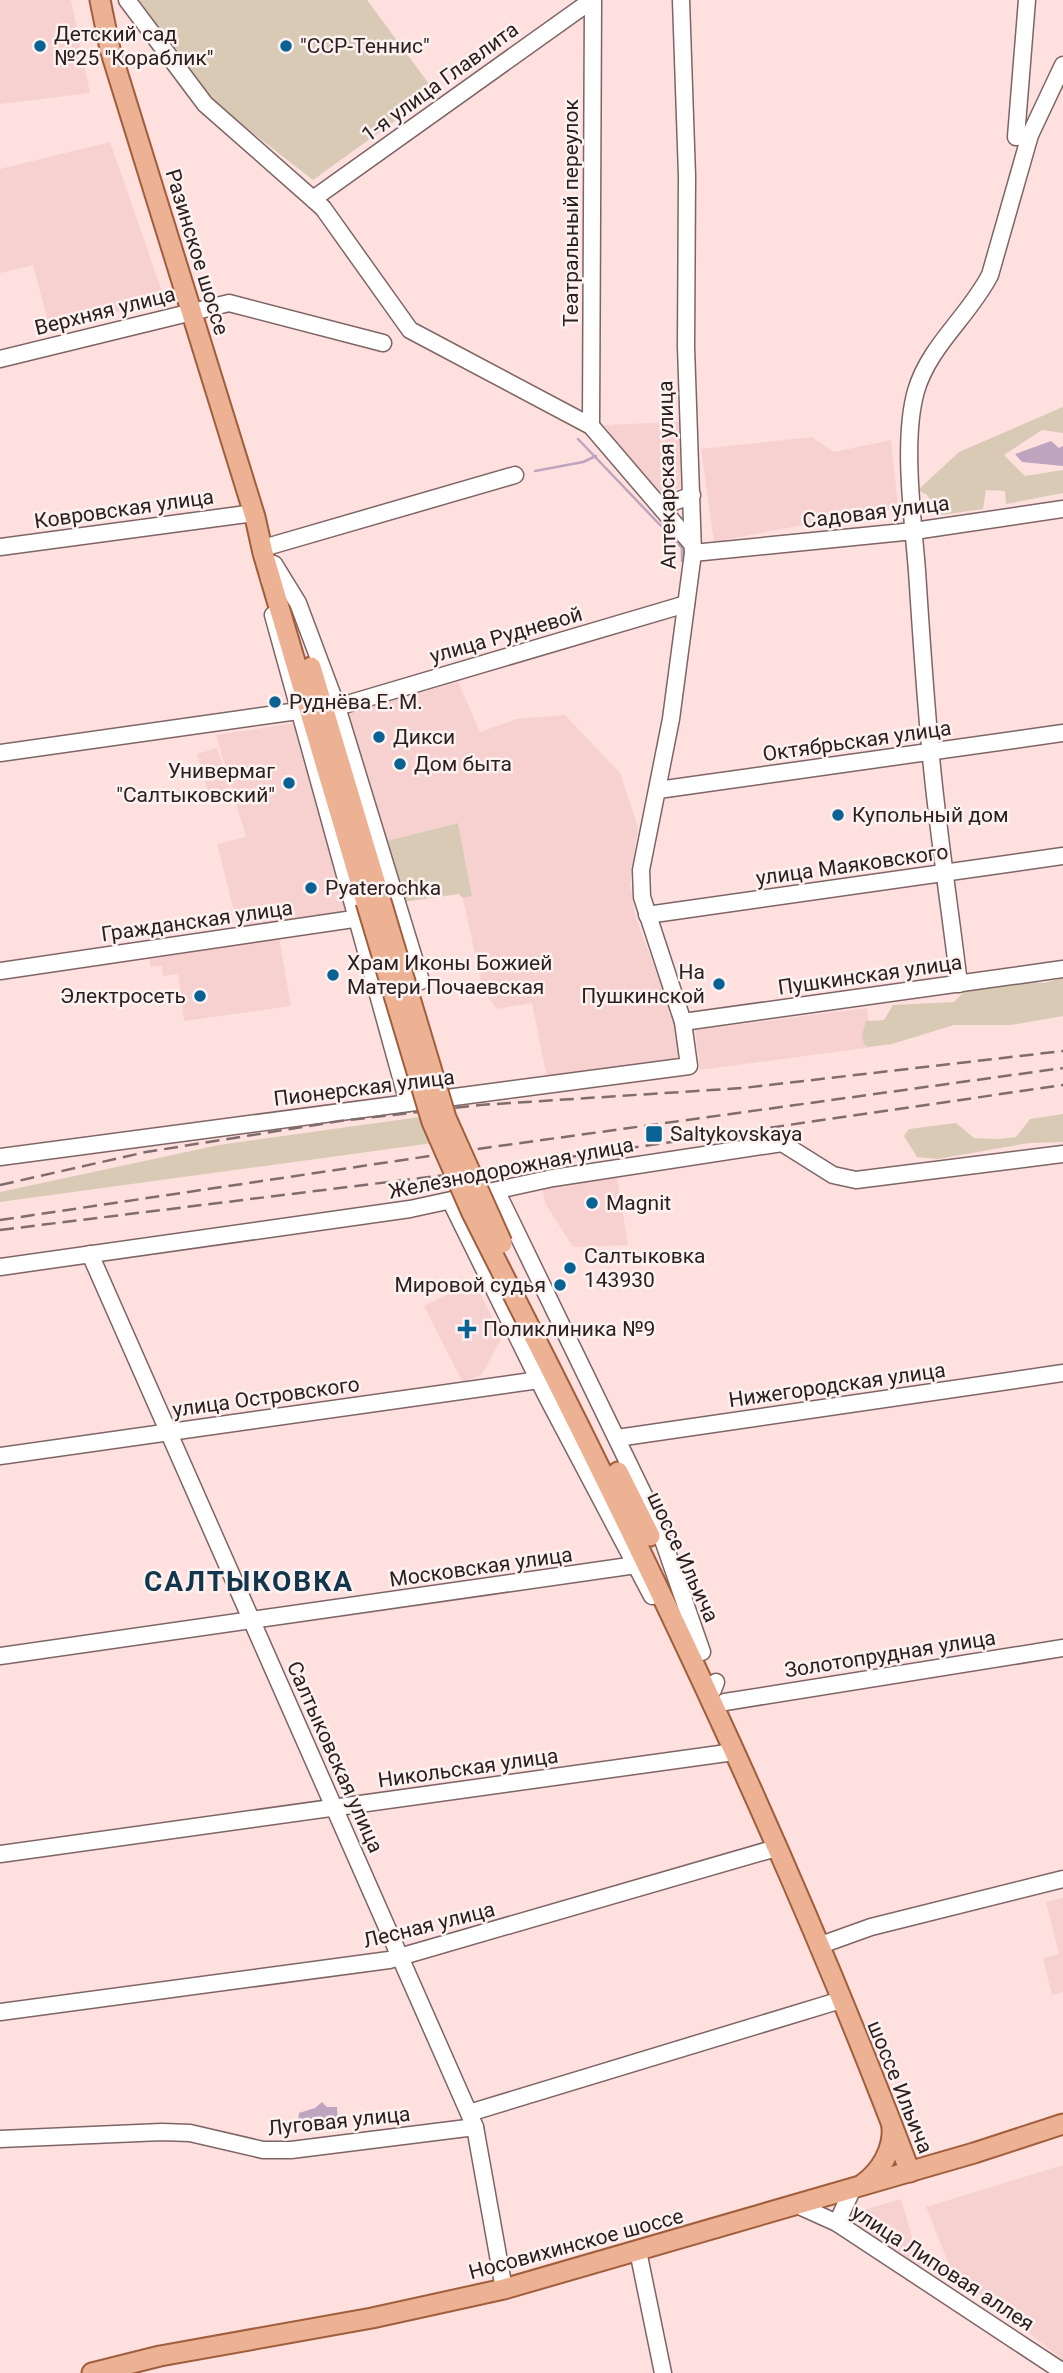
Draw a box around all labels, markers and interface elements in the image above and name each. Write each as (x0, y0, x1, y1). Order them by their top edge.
street label: 1-я улица Главлита (357, 17, 523, 147)
place label: Детский сад №25 "Кораблик" (54, 22, 214, 70)
place label: "ССР-Теннис" (300, 34, 430, 58)
marker: Детский сад №25 "Кораблик" (32, 38, 48, 54)
marker: "ССР-Теннис" (278, 38, 294, 54)
street label: Театральный переулок (559, 99, 583, 327)
street label: Разинское шоссе (160, 166, 234, 338)
street label: Верхняя улица (32, 282, 178, 340)
street label: Аптекарская улица (653, 380, 681, 570)
street label: Ковровская улица (33, 485, 215, 533)
street label: Садовая улица (801, 491, 951, 533)
street label: улица Рудневой (427, 602, 585, 668)
place label: Руднёва Е. М. (289, 690, 423, 714)
marker: Руднёва Е. М. (267, 694, 283, 710)
street label: Октябрьская улица (761, 716, 953, 766)
place label: Дикси (393, 725, 455, 749)
marker: Дикси (371, 729, 387, 745)
place label: Дом быта (414, 752, 512, 776)
marker: Дом быта (392, 756, 408, 772)
place label: Универмаг "Салтыковский" (116, 759, 275, 807)
marker: Универмаг "Салтыковский" (281, 775, 297, 791)
place label: Купольный дом (852, 803, 1008, 827)
marker: Купольный дом (830, 807, 846, 823)
street label: улица Маяковского (754, 840, 950, 890)
place label: Pyaterochka (325, 876, 441, 900)
marker: Pyaterochka (303, 880, 319, 896)
street label: Гражданская улица (100, 896, 294, 946)
street label: Пушкинская улица (776, 950, 964, 1000)
place label: Храм Иконы Божией Матери Почаевская (347, 951, 552, 999)
place label: На Пушкинской (581, 960, 705, 1008)
marker: Храм Иконы Божией Матери Почаевская (325, 967, 341, 983)
marker: На Пушкинской (711, 976, 727, 992)
place label: Электросеть (60, 984, 186, 1008)
marker: Электросеть (192, 988, 208, 1004)
street label: Пионерская улица (272, 1065, 456, 1111)
place label: Saltykovskaya (670, 1122, 802, 1146)
marker: Saltykovskaya (644, 1124, 664, 1144)
street label: Железнодорожная улица (386, 1132, 636, 1204)
place label: Magnit (606, 1191, 671, 1215)
marker: Magnit (584, 1195, 600, 1211)
place label: Салтыковка 143930 (584, 1244, 706, 1292)
marker: Салтыковка 143930 (562, 1260, 578, 1276)
place label: Мировой судья (395, 1273, 546, 1297)
marker: Мировой судья (552, 1277, 568, 1293)
place label: Поликлиника №9 (483, 1317, 655, 1341)
marker: Поликлиника №9 (457, 1319, 477, 1339)
street label: Нижегородская улица (727, 1358, 947, 1412)
street label: улица Островского (171, 1372, 361, 1422)
street label: шоссе Ильича (642, 1488, 724, 1626)
street label: Московская улица (388, 1542, 574, 1592)
district label: САЛТЫКОВКА (144, 1565, 354, 1598)
street label: Золотопрудная улица (783, 1625, 997, 1683)
street label: Салтыковская улица (282, 1658, 388, 1856)
street label: Никольская улица (376, 1743, 560, 1793)
street label: Лесная улица (361, 1897, 497, 1953)
street label: шоссе Ильича (862, 2017, 938, 2157)
street label: Луговая улица (267, 2102, 411, 2140)
street label: улица Липовая аллея (847, 2200, 1039, 2336)
street label: Носовихинское шоссе (466, 2204, 686, 2284)

